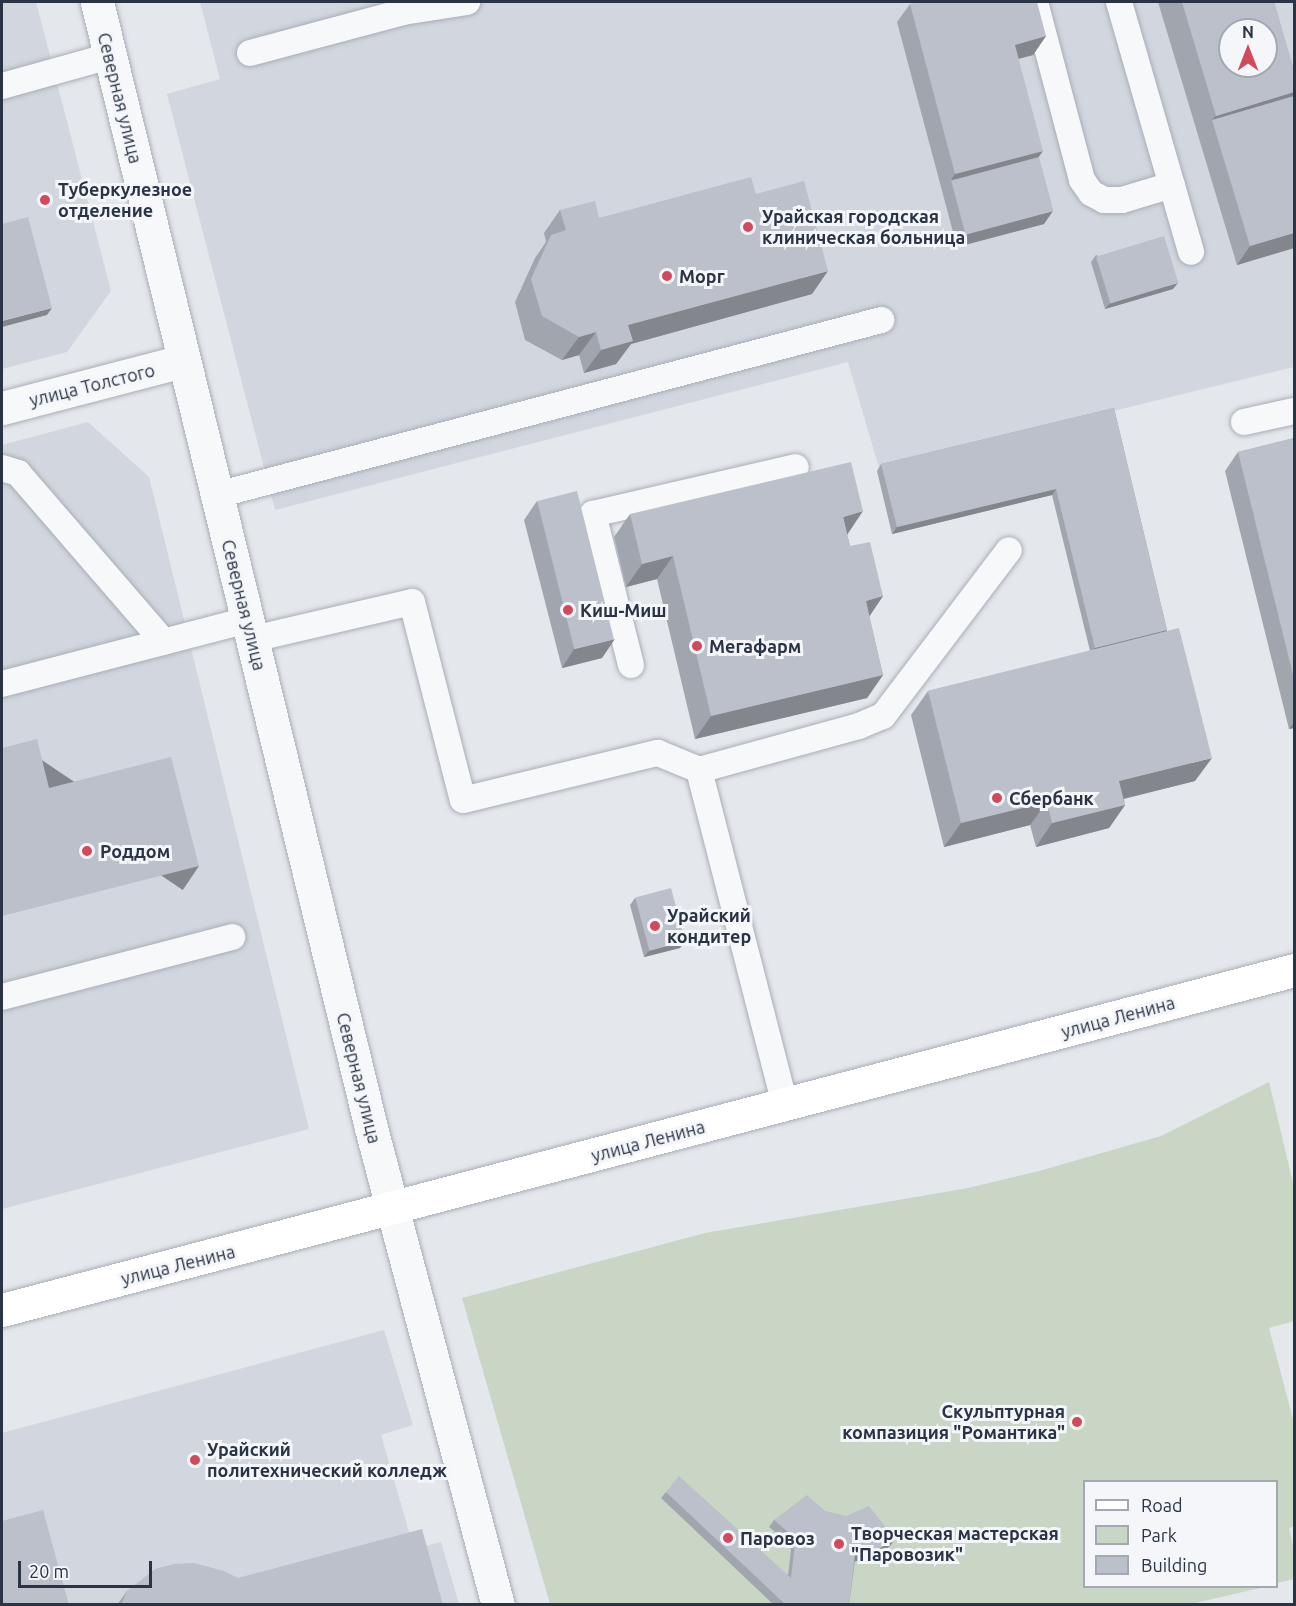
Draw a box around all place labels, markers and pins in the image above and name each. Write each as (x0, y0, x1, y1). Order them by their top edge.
place label: Туберкулезное отделение (58, 179, 192, 222)
marker: Туберкулезное отделение (36, 191, 54, 209)
place label: Урайская городская клиническая больница (762, 206, 965, 248)
marker: Урайская городская клиническая больница (739, 218, 757, 236)
place label: Морг (679, 265, 725, 287)
marker: Морг (660, 269, 674, 283)
place label: Киш-Миш (580, 599, 667, 621)
marker: Киш-Миш (561, 603, 575, 617)
place label: Мегафарм (709, 635, 801, 657)
marker: Мегафарм (690, 639, 704, 653)
place label: Сбербанк (1009, 787, 1094, 809)
marker: Сбербанк (990, 791, 1004, 805)
place label: Роддом (100, 840, 170, 862)
marker: Роддом (78, 842, 96, 860)
place label: Урайский кондитер (667, 905, 751, 948)
marker: Урайский кондитер (648, 919, 662, 933)
place label: Скульптурная компазиция "Романтика" (842, 1401, 1065, 1444)
marker: Скульптурная компазиция "Романтика" (1070, 1415, 1084, 1429)
place label: Урайский политехнический колледж (207, 1439, 447, 1482)
marker: Урайский политехнический колледж (188, 1453, 202, 1467)
place label: Творческая мастерская "Паровозик" (851, 1523, 1059, 1565)
place label: Паровоз (740, 1527, 815, 1549)
marker: Паровоз (721, 1531, 735, 1545)
marker: Творческая мастерская "Паровозик" (832, 1537, 846, 1551)

